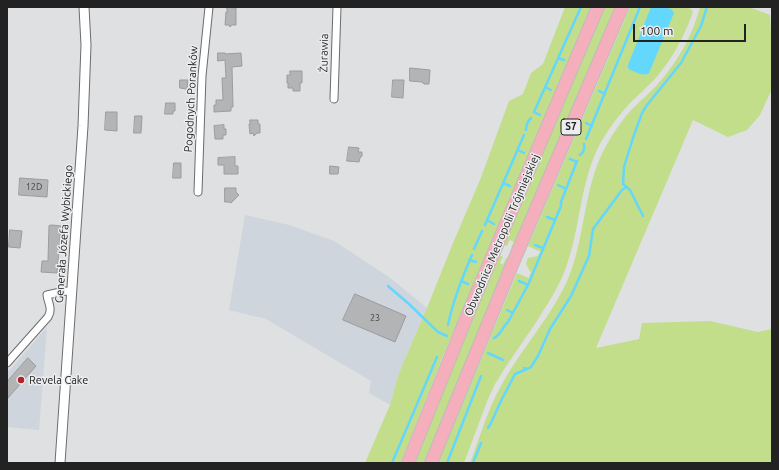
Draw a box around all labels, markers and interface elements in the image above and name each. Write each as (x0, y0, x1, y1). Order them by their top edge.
scale bar (635, 16, 748, 42)
text: 100 m (640, 24, 673, 37)
street label: Żurawia (317, 33, 331, 73)
street label: Pogodnych Poranków (182, 45, 200, 153)
road number: S7 (561, 119, 581, 135)
street label: Obwodnica Metropolii Trójmiejskiej (462, 152, 542, 318)
street label: Generała Józefa Wybickiego (53, 164, 75, 304)
house number: 12D (26, 182, 42, 192)
house number: 23 (370, 313, 380, 323)
place label: Revela Cake (29, 373, 88, 387)
marker: Revela Cake (16, 375, 26, 385)

